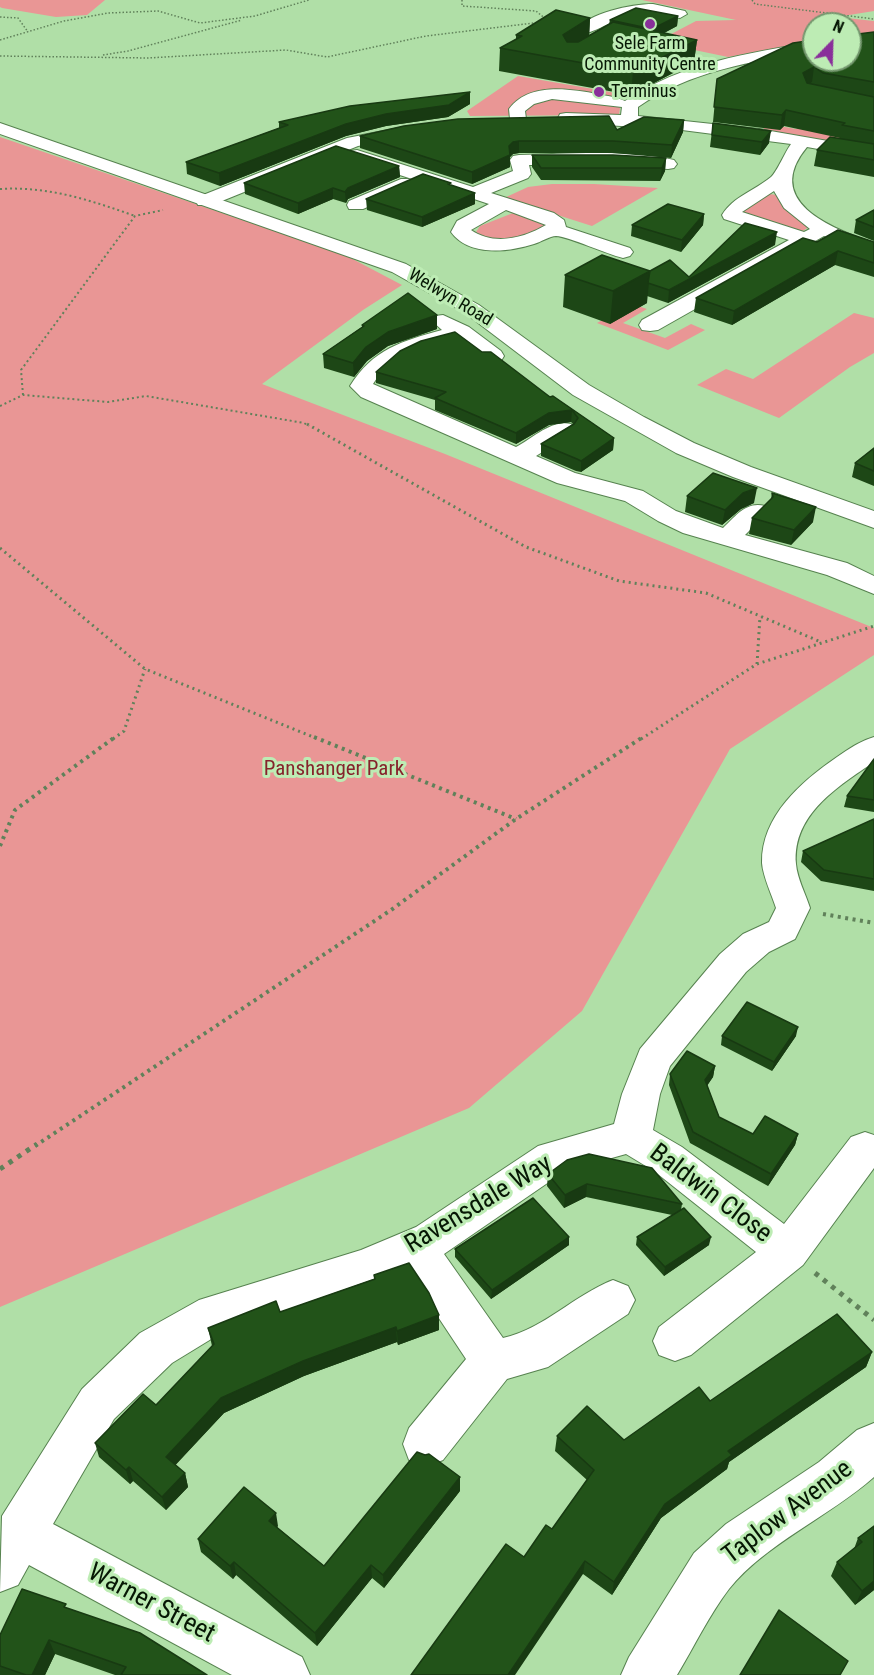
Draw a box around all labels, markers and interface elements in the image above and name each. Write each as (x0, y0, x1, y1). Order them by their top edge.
north arrow (802, 12, 862, 72)
text: N (830, 16, 847, 37)
marker: Sele Farm Community Centre (643, 17, 657, 31)
place label: Sele Farm Community Centre (584, 33, 716, 76)
place label: Terminus (611, 81, 677, 103)
marker: Terminus (592, 85, 606, 99)
street label: Welwyn Road (404, 264, 496, 332)
park label: Panshanger Park (264, 757, 404, 783)
street label: Baldwin Close (643, 1138, 777, 1250)
street label: Ravensdale Way (400, 1149, 558, 1261)
street label: Taplow Avenue (717, 1454, 859, 1572)
street label: Warner Street (82, 1558, 220, 1650)

